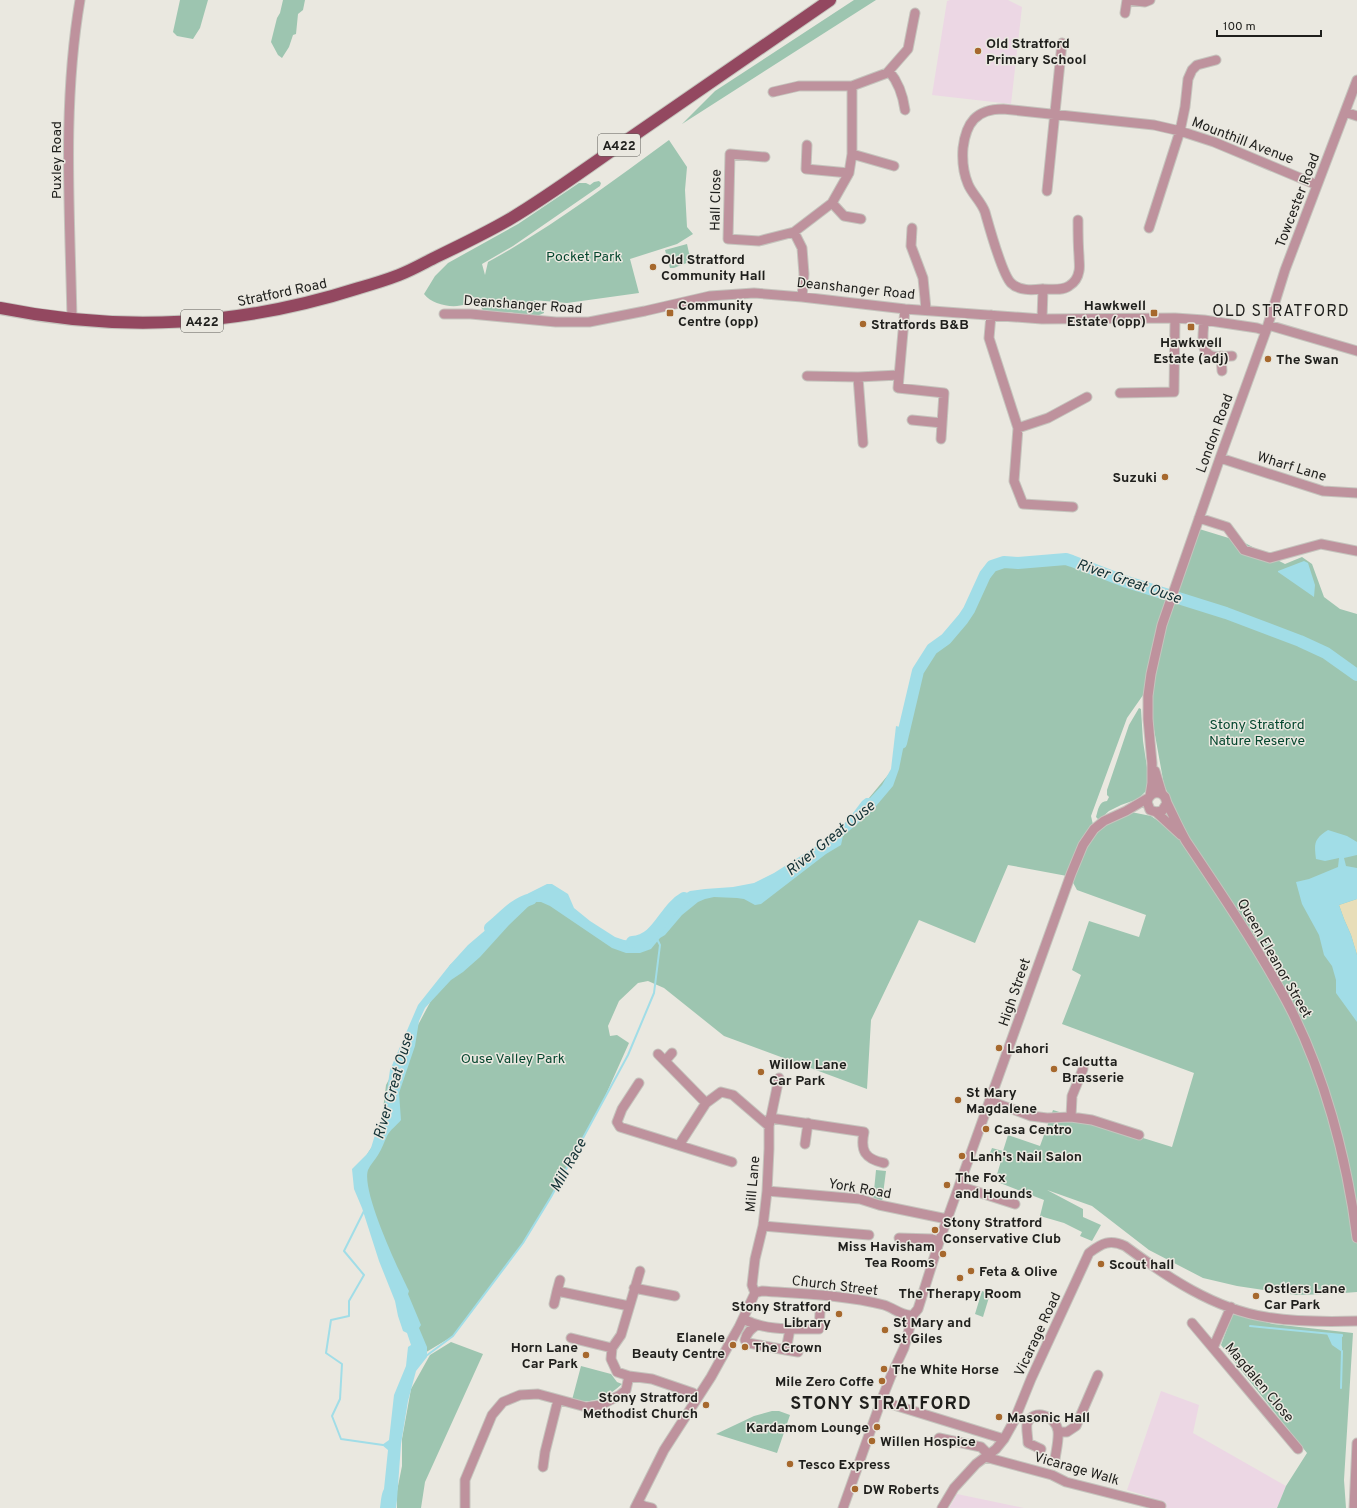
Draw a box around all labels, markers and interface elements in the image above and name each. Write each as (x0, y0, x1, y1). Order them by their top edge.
scale bar (1217, 12, 1321, 38)
text: 100 m (1223, 19, 1256, 35)
place label: Old Stratford Primary School (986, 36, 1087, 69)
marker: Old Stratford Primary School (973, 46, 983, 56)
street label: Mounthill Avenue (1189, 114, 1296, 169)
street label: Puxley Road (49, 121, 66, 199)
road number: A422 (598, 134, 640, 156)
street label: Towcester Road (1273, 151, 1324, 250)
street label: Hall Close (707, 169, 726, 231)
park label: Pocket Park (546, 249, 622, 266)
place label: Old Stratford Community Hall (661, 252, 766, 285)
marker: Old Stratford Community Hall (648, 262, 658, 272)
street label: Deanshanger Road (796, 275, 916, 304)
street label: Stratford Road (236, 276, 329, 311)
street label: Deanshanger Road (463, 293, 583, 318)
place label: Community Centre (opp) (678, 298, 759, 331)
place label: Hawkwell Estate (opp) (1067, 298, 1146, 331)
district label: OLD STRATFORD (1212, 302, 1350, 322)
marker: Community Centre (opp) (665, 308, 675, 318)
marker: Hawkwell Estate (opp) (1149, 308, 1159, 318)
road number: A422 (181, 310, 223, 332)
place label: Stratfords B&B (871, 317, 969, 334)
marker: Stratfords B&B (858, 319, 868, 329)
marker: Hawkwell Estate (adj) (1186, 322, 1196, 332)
place label: Hawkwell Estate (adj) (1153, 335, 1229, 368)
place label: The Swan (1276, 352, 1339, 369)
marker: The Swan (1263, 354, 1273, 364)
street label: London Road (1193, 392, 1238, 475)
street label: Wharf Lane (1255, 449, 1328, 486)
place label: Suzuki (1112, 470, 1157, 487)
marker: Suzuki (1160, 472, 1170, 482)
water label: River Great Ouse (1074, 556, 1184, 609)
park label: Stony Stratford Nature Reserve (1209, 717, 1305, 750)
water label: River Great Ouse (782, 797, 880, 881)
street label: Queen Eleanor Street (1233, 896, 1315, 1021)
street label: High Street (996, 956, 1035, 1029)
water label: River Great Ouse (370, 1031, 419, 1142)
place label: Lahori (1007, 1041, 1049, 1058)
marker: Lahori (994, 1043, 1004, 1053)
park label: Ouse Valley Park (461, 1051, 565, 1068)
place label: Calcutta Brasserie (1062, 1054, 1124, 1087)
place label: Willow Lane Car Park (769, 1057, 847, 1090)
marker: Calcutta Brasserie (1049, 1064, 1059, 1074)
marker: Willow Lane Car Park (756, 1067, 766, 1077)
place label: St Mary Magdalene (966, 1085, 1037, 1118)
marker: St Mary Magdalene (953, 1095, 963, 1105)
place label: Casa Centro (994, 1122, 1072, 1139)
marker: Casa Centro (981, 1124, 991, 1134)
water label: Mill Race (547, 1135, 592, 1196)
place label: Lanh's Nail Salon (970, 1149, 1082, 1166)
marker: Lanh's Nail Salon (957, 1151, 967, 1161)
street label: Mill Lane (743, 1155, 764, 1213)
place label: The Fox and Hounds (955, 1170, 1033, 1203)
street label: York Road (827, 1176, 893, 1203)
marker: The Fox and Hounds (942, 1180, 952, 1190)
place label: Stony Stratford Conservative Club (943, 1215, 1061, 1248)
marker: Stony Stratford Conservative Club (930, 1225, 940, 1235)
place label: Miss Havisham Tea Rooms (837, 1239, 935, 1272)
marker: Miss Havisham Tea Rooms (938, 1249, 948, 1259)
place label: Scout hall (1109, 1257, 1174, 1274)
marker: Scout hall (1096, 1259, 1106, 1269)
place label: Feta & Olive (979, 1264, 1058, 1281)
marker: Feta & Olive (966, 1266, 976, 1276)
street label: Church Street (791, 1273, 879, 1300)
marker: The Therapy Room (955, 1273, 965, 1283)
place label: Ostlers Lane Car Park (1264, 1281, 1346, 1314)
place label: The Therapy Room (899, 1286, 1021, 1303)
street label: Vicarage Road (1011, 1290, 1065, 1379)
marker: Ostlers Lane Car Park (1251, 1291, 1261, 1301)
place label: Stony Stratford Library (732, 1299, 831, 1332)
marker: Stony Stratford Library (834, 1309, 844, 1319)
place label: St Mary and St Giles (893, 1315, 971, 1348)
marker: St Mary and St Giles (880, 1325, 890, 1335)
place label: Elanele Beauty Centre (632, 1330, 725, 1363)
place label: Horn Lane Car Park (511, 1340, 578, 1373)
marker: Elanele Beauty Centre (728, 1340, 738, 1350)
place label: The Crown (753, 1340, 822, 1357)
street label: Magdalen Close (1221, 1340, 1297, 1426)
marker: The Crown (740, 1342, 750, 1352)
marker: Horn Lane Car Park (581, 1350, 591, 1360)
place label: The White Horse (892, 1362, 999, 1379)
marker: The White Horse (879, 1364, 889, 1374)
place label: Mile Zero Coffe (775, 1374, 874, 1391)
marker: Mile Zero Coffe (877, 1376, 887, 1386)
place label: Stony Stratford Methodist Church (583, 1390, 698, 1423)
district label: STONY STRATFORD (790, 1393, 972, 1416)
marker: Stony Stratford Methodist Church (701, 1400, 711, 1410)
place label: Masonic Hall (1007, 1410, 1090, 1427)
marker: Masonic Hall (994, 1412, 1004, 1422)
place label: Kardamom Lounge (746, 1420, 869, 1437)
marker: Kardamom Lounge (872, 1422, 882, 1432)
place label: Willen Hospice (880, 1434, 976, 1451)
marker: Willen Hospice (867, 1436, 877, 1446)
street label: Vicarage Walk (1032, 1449, 1121, 1490)
place label: Tesco Express (798, 1457, 890, 1474)
marker: Tesco Express (785, 1459, 795, 1469)
place label: DW Roberts (863, 1482, 939, 1499)
marker: DW Roberts (850, 1484, 860, 1494)

